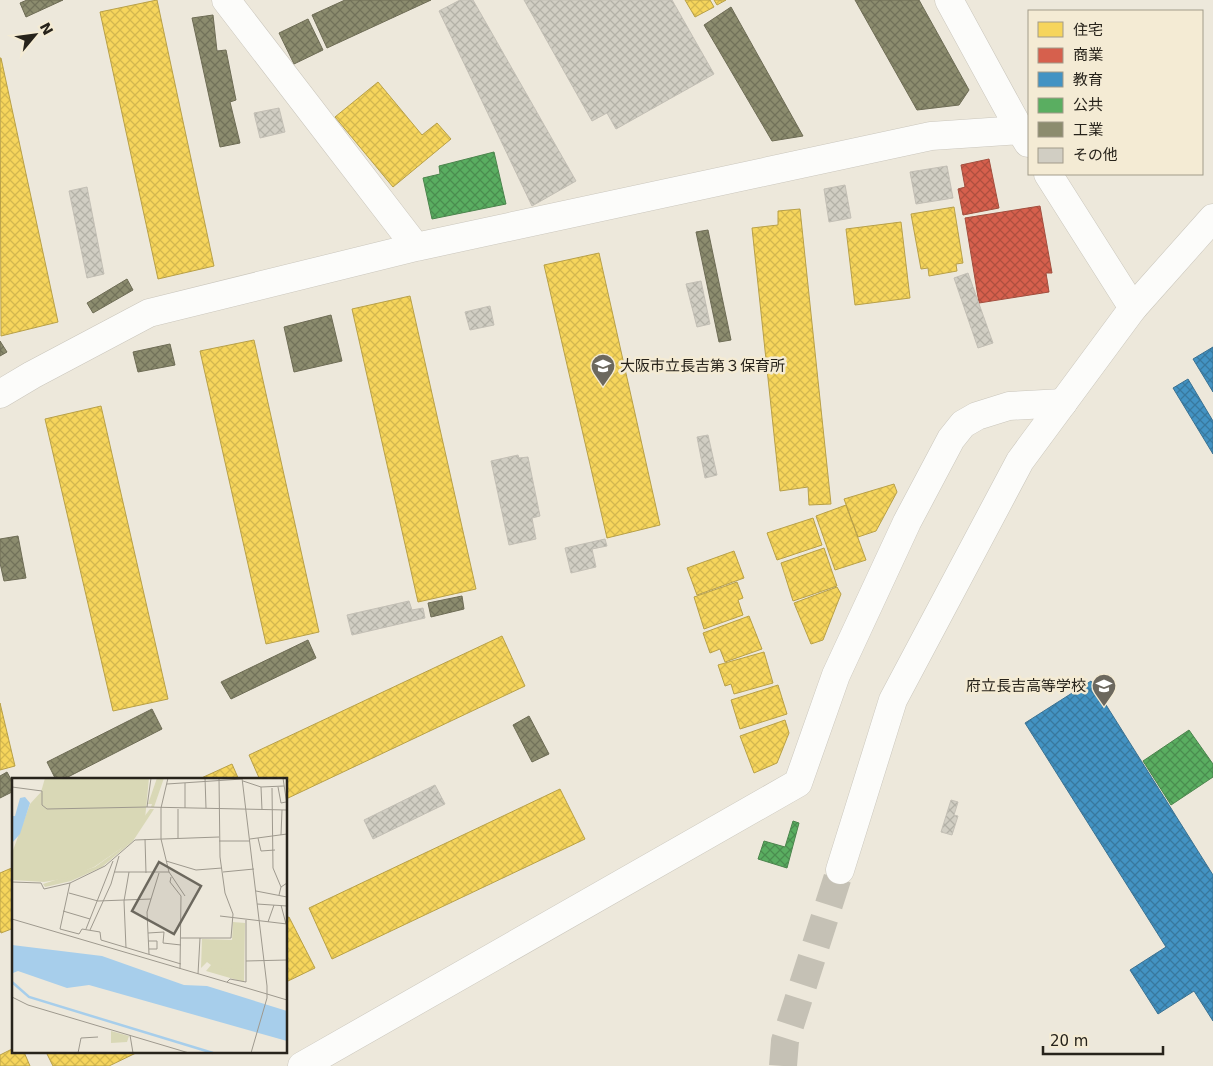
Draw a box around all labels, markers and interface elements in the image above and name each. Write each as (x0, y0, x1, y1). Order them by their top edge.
north arrow (10, 10, 60, 60)
legend (1028, 10, 1203, 175)
text: N (37, 20, 56, 38)
text: 住宅 (1073, 21, 1103, 39)
text: 商業 (1073, 46, 1103, 64)
text: 教育 (1073, 71, 1103, 89)
text: 公共 (1073, 96, 1103, 114)
text: 工業 (1073, 121, 1103, 139)
text: その他 (1073, 146, 1118, 164)
school or university icon: 大阪市立長吉第３保育所 (590, 353, 616, 387)
place label: 大阪市立長吉第３保育所 (620, 357, 785, 375)
school or university icon: 府立長吉高等学校 (1091, 673, 1117, 707)
place label: 府立長吉高等学校 (966, 677, 1086, 695)
inset map (12, 778, 288, 1054)
scale bar (1043, 1024, 1163, 1056)
text: 20 m (1050, 1032, 1088, 1050)

